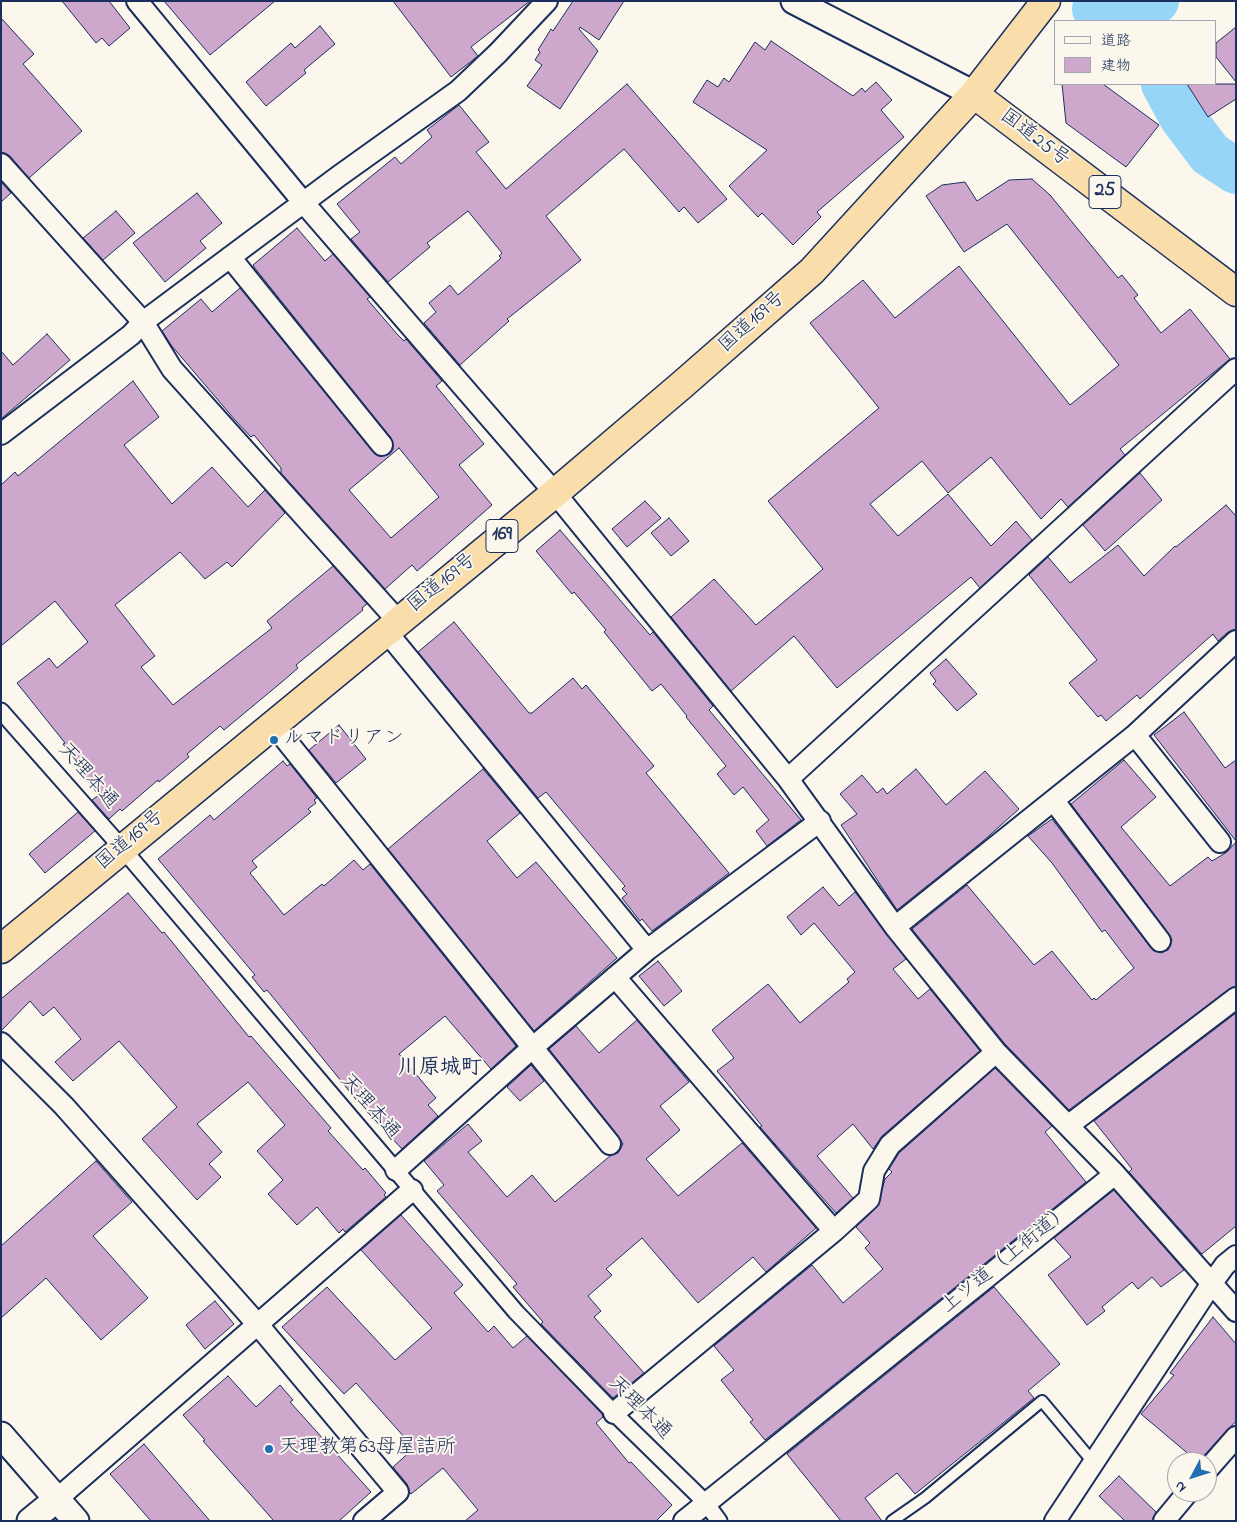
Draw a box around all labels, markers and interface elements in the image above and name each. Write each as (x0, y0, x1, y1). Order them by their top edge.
legend (1054, 20, 1217, 85)
text: 道路 (1101, 30, 1131, 52)
text: 建物 (1101, 55, 1131, 77)
street label: 国道25号 (994, 105, 1074, 173)
road number: 25 (1089, 176, 1121, 208)
street label: 国道169号 (715, 287, 791, 359)
road number: 169 (486, 520, 518, 552)
street label: 国道169号 (404, 549, 482, 619)
place label: ルマドリアン (284, 728, 404, 752)
marker: ルマドリアン (268, 734, 280, 746)
street label: 天理本通 (52, 739, 122, 815)
street label: 国道169号 (92, 806, 170, 876)
district label: 川原城町 (398, 1057, 482, 1083)
street label: 天理本通 (334, 1070, 404, 1146)
street label: 上ツ道（上街道） (937, 1200, 1077, 1320)
street label: 天理本通 (602, 1372, 676, 1446)
place label: 天理教第63母屋詰所 (279, 1437, 456, 1461)
marker: 天理教第63母屋詰所 (263, 1443, 275, 1455)
north arrow (1167, 1452, 1217, 1502)
text: N (1170, 1476, 1192, 1497)

